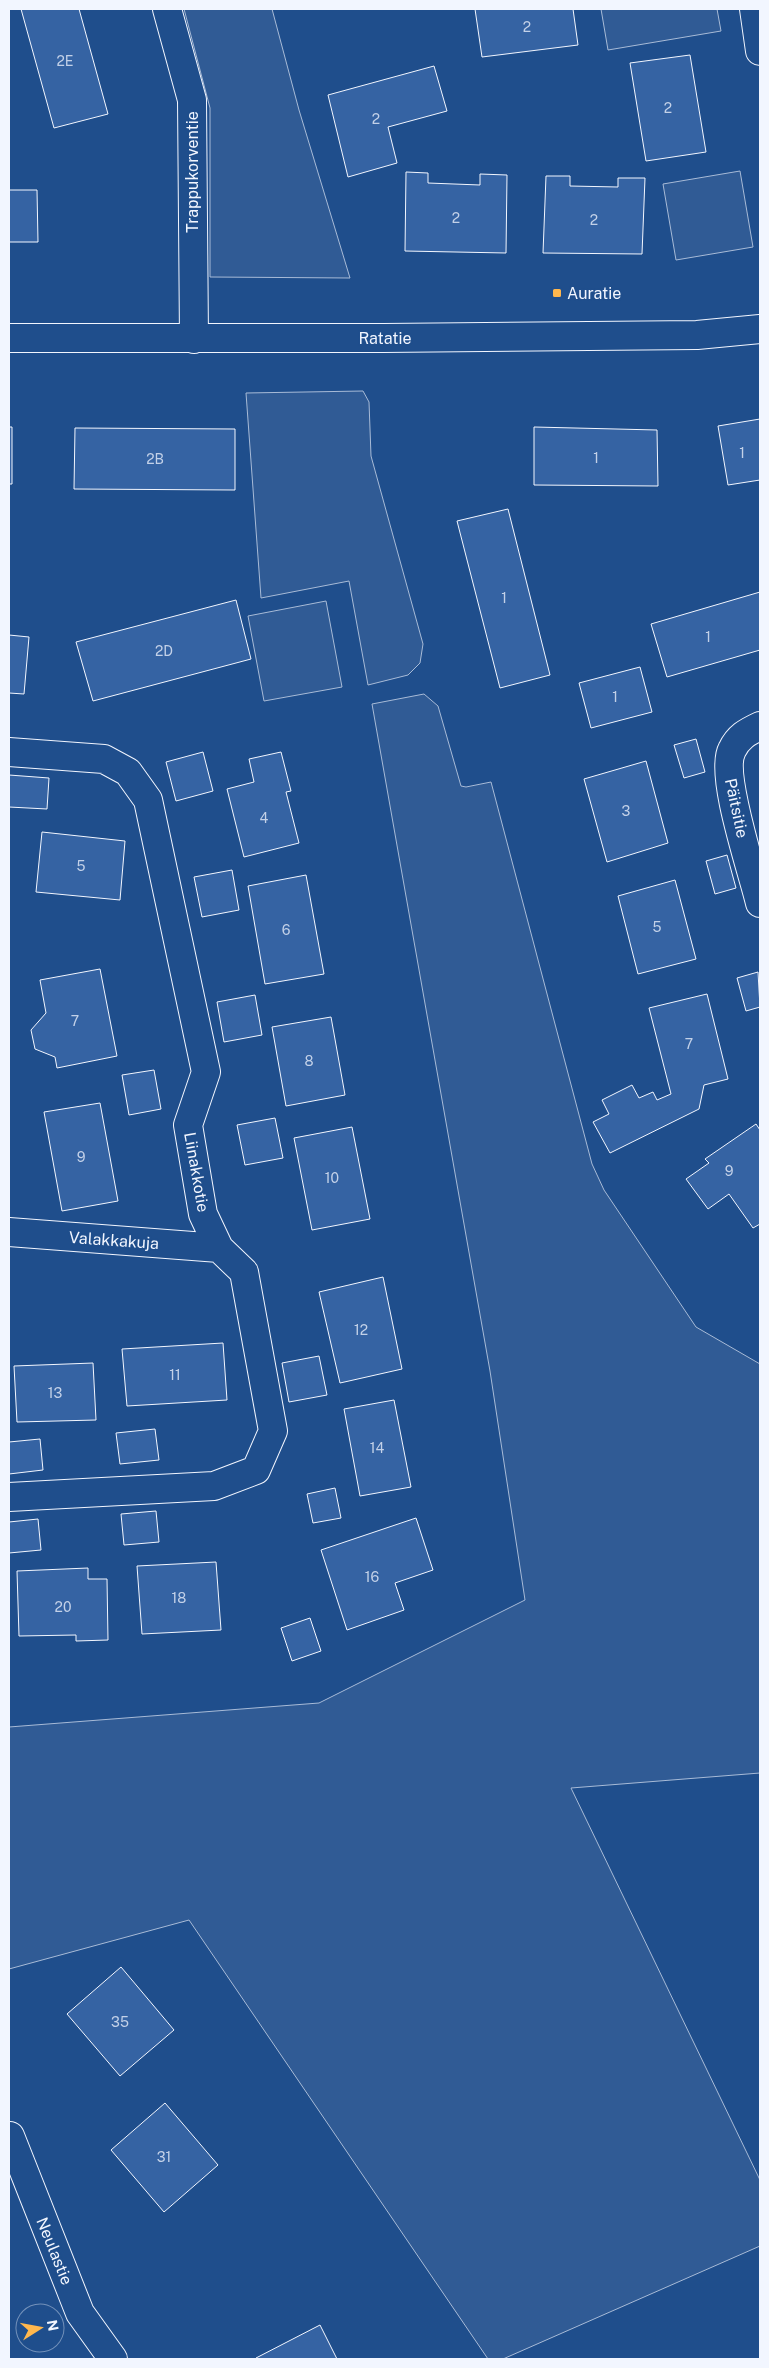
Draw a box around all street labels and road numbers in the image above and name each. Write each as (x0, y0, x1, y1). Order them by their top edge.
street label: Trappukorventie (183, 111, 202, 233)
street label: Ratatie (358, 329, 412, 348)
street label: Päitsitie (721, 777, 752, 840)
street label: Liinakkotie (180, 1131, 213, 1214)
street label: Valakkakuja (68, 1228, 160, 1253)
street label: Neulastie (32, 2215, 77, 2288)

